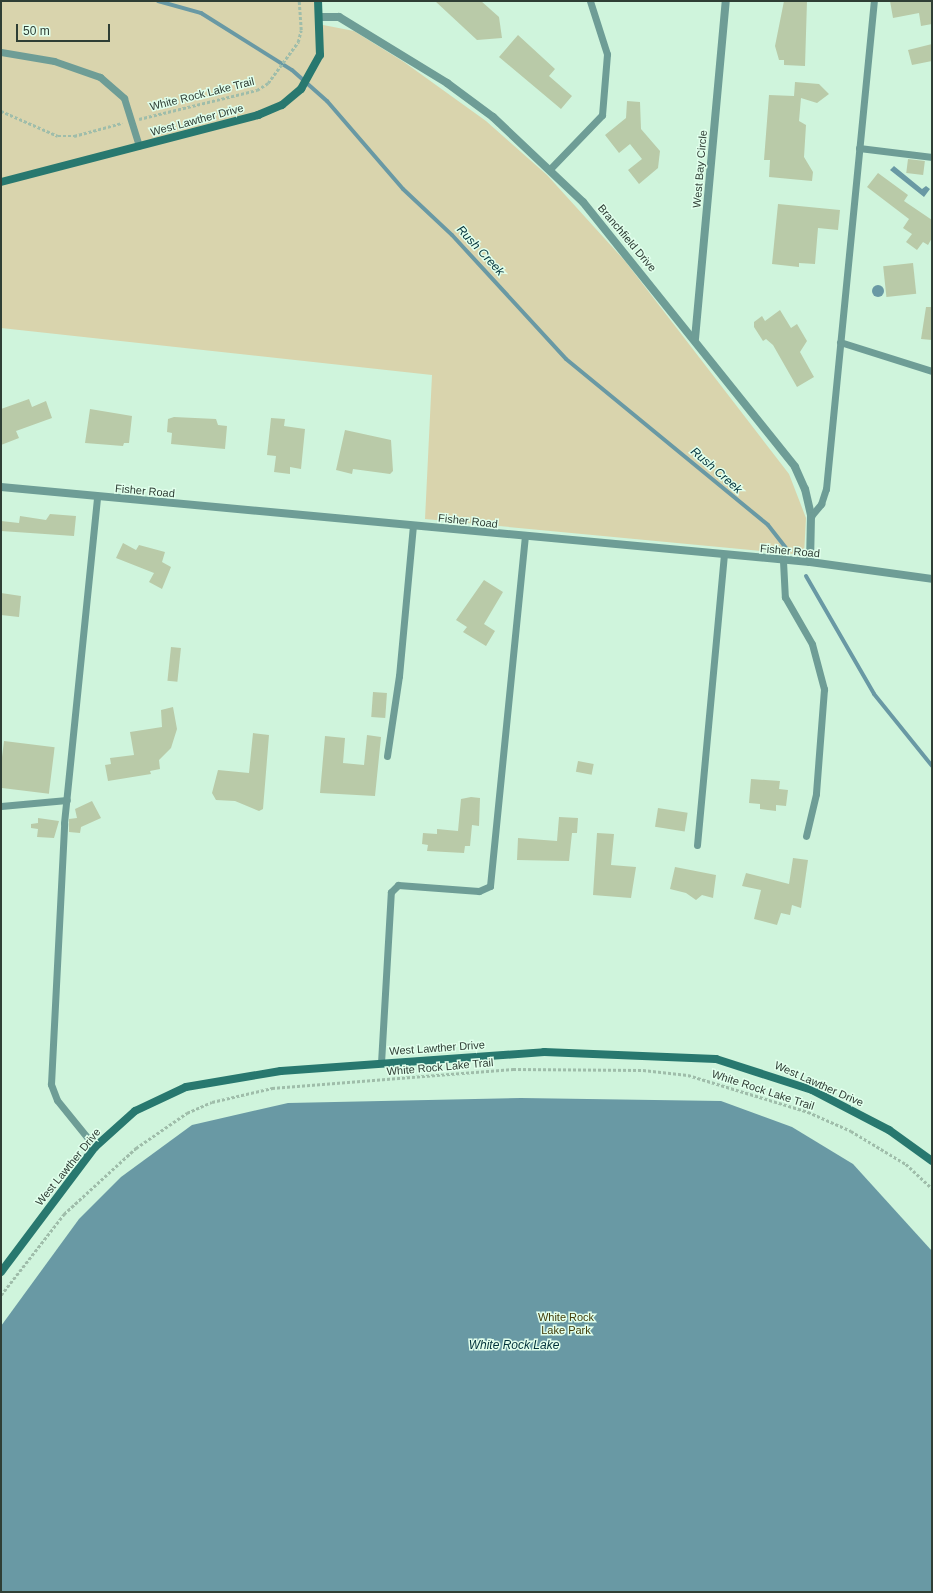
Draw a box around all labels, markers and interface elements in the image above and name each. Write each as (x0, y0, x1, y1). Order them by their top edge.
scale bar (18, 16, 112, 42)
text: 50 m (23, 24, 50, 38)
street label: White Rock Lake Trail (148, 75, 256, 113)
street label: West Lawther Drive (149, 101, 245, 139)
street label: West Bay Circle (690, 130, 710, 208)
street label: Branchfield Drive (595, 202, 659, 274)
water label: Rush Creek (453, 223, 507, 279)
water label: Rush Creek (687, 445, 745, 497)
street label: Fisher Road (115, 482, 175, 500)
street label: Fisher Road (438, 511, 498, 531)
street label: Fisher Road (760, 542, 820, 560)
street label: West Lawther Drive (389, 1038, 485, 1058)
street label: White Rock Lake Trail (386, 1056, 494, 1078)
street label: West Lawther Drive (773, 1058, 865, 1110)
street label: White Rock Lake Trail (710, 1067, 816, 1113)
street label: West Lawther Drive (33, 1126, 103, 1208)
park label: White Rock Lake Park (538, 1311, 594, 1337)
water label: White Rock Lake (469, 1339, 559, 1353)

